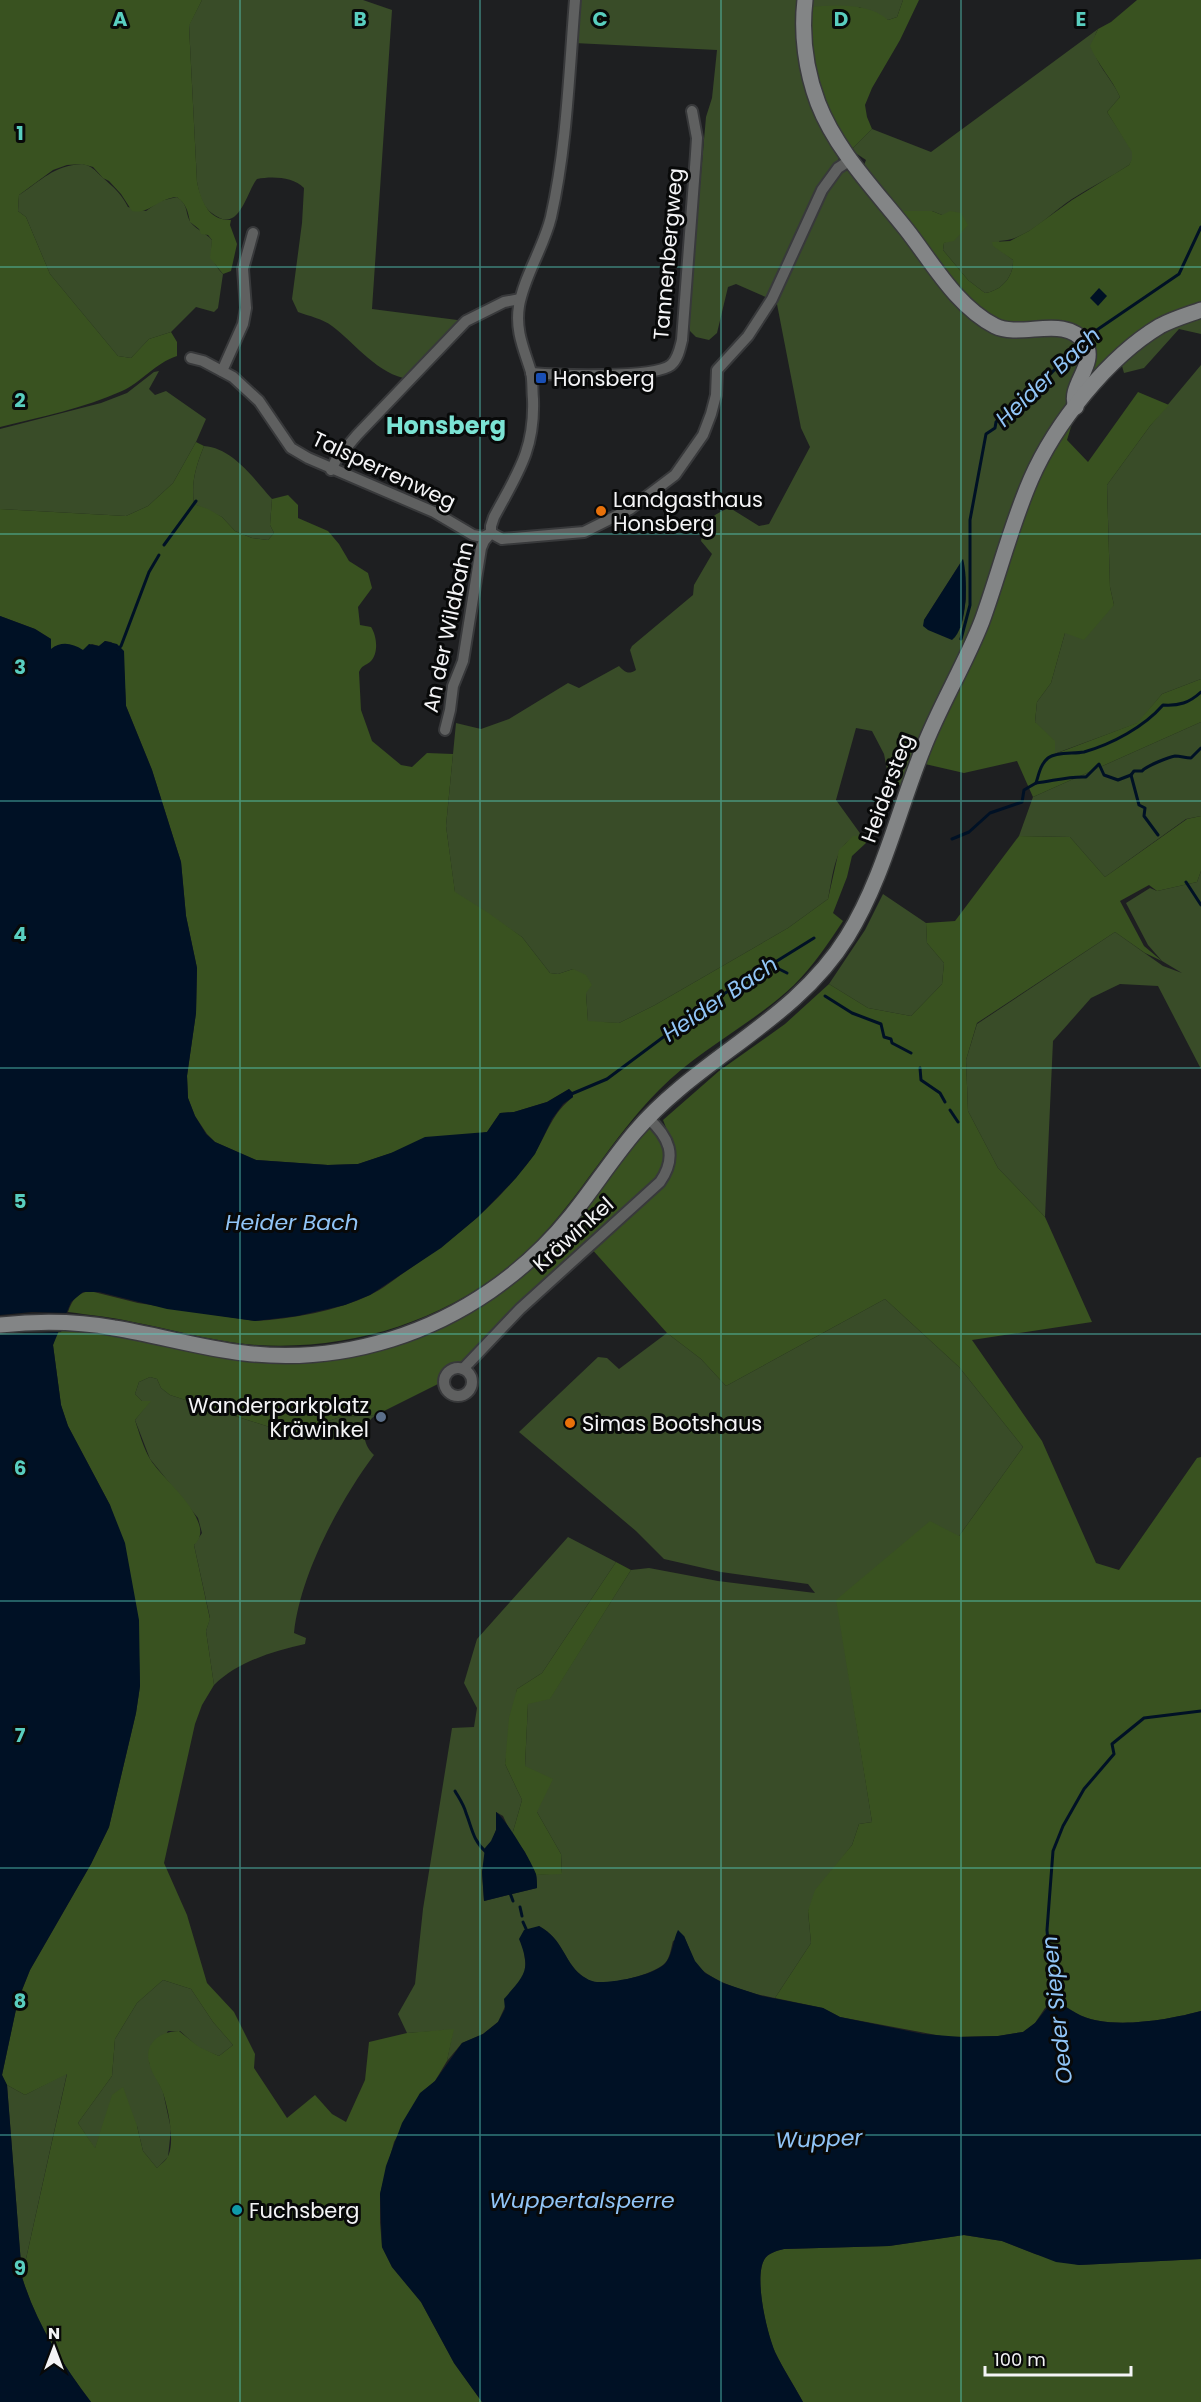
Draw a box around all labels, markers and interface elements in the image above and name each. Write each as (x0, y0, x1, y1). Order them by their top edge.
text: A (113, 5, 128, 33)
text: B (353, 5, 367, 33)
text: C (592, 5, 608, 33)
text: D (834, 5, 848, 33)
text: E (1076, 5, 1086, 33)
text: 1 (16, 119, 24, 147)
street label: Tannenbergweg (646, 167, 690, 341)
water label: Heider Bach (989, 320, 1107, 434)
place label: Honsberg (553, 364, 655, 393)
marker: Honsberg (534, 371, 548, 385)
text: 2 (14, 386, 26, 414)
district label: Honsberg (386, 409, 506, 442)
street label: Talsperrenweg (307, 424, 461, 516)
place label: Landgasthaus Honsberg (613, 485, 763, 538)
marker: Landgasthaus Honsberg (594, 504, 608, 518)
street label: An der Wildbahn (416, 539, 480, 715)
text: 3 (14, 653, 26, 681)
street label: Heidersteg (854, 730, 920, 846)
text: 4 (13, 920, 27, 948)
water label: Heider Bach (656, 949, 784, 1049)
text: 5 (14, 1187, 27, 1215)
street label: Kräwinkel (526, 1190, 620, 1278)
water label: Heider Bach (225, 1207, 359, 1238)
place label: Wanderparkplatz Kräwinkel (188, 1391, 369, 1444)
place label: Simas Bootshaus (582, 1409, 762, 1438)
marker: Wanderparkplatz Kräwinkel (374, 1410, 388, 1424)
marker: Simas Bootshaus (563, 1416, 577, 1430)
text: 6 (14, 1454, 26, 1482)
text: 7 (15, 1721, 26, 1749)
water label: Oeder Siepen (1034, 1934, 1080, 2086)
text: 8 (14, 1987, 26, 2015)
water label: Wupper (775, 2122, 864, 2156)
water label: Wuppertalsperre (489, 2185, 675, 2216)
place label: Fuchsberg (249, 2196, 359, 2225)
marker: Fuchsberg (230, 2203, 244, 2217)
text: 9 (14, 2254, 26, 2282)
north arrow (24, 2318, 84, 2378)
text: N (48, 2322, 60, 2345)
scale bar (985, 2339, 1130, 2377)
text: 100 m (994, 2347, 1046, 2372)

